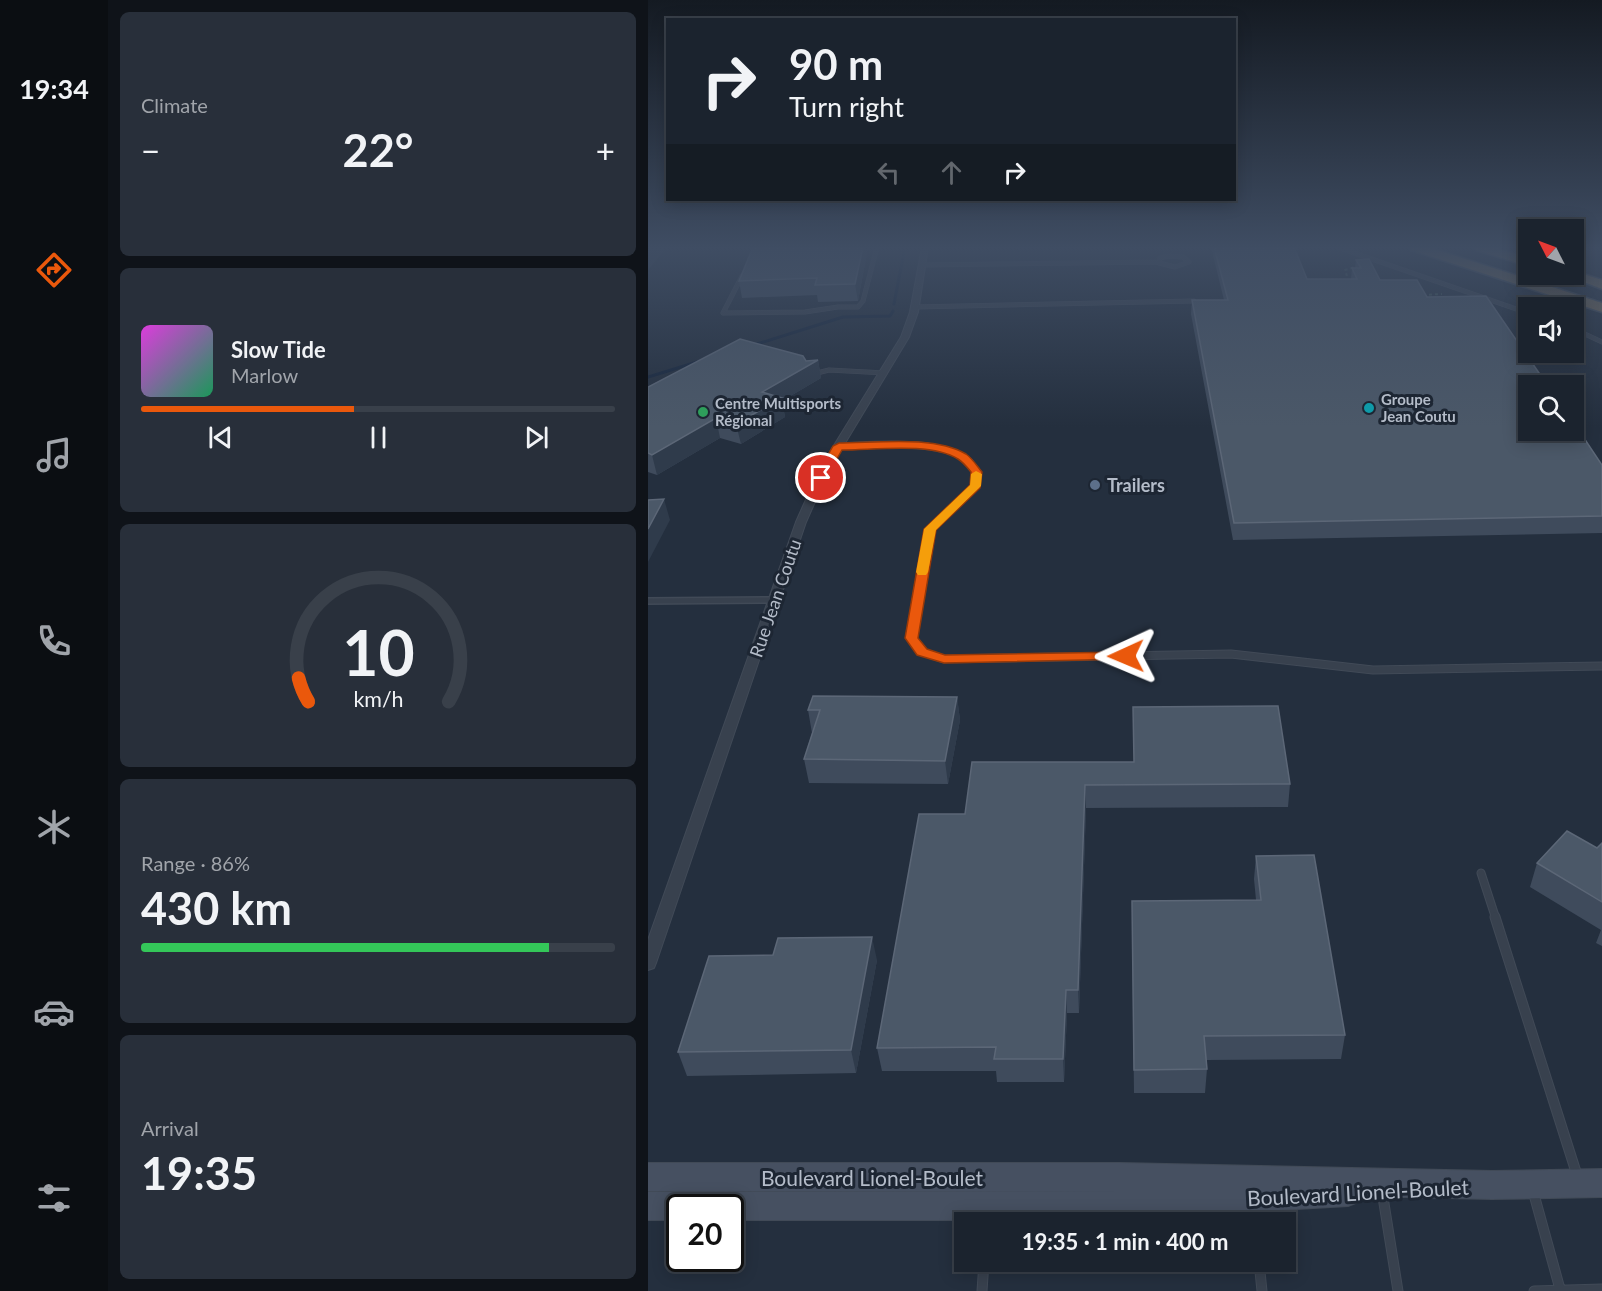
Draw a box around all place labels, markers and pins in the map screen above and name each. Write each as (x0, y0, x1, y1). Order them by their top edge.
place label: Groupe Jean Coutu (1381, 390, 1456, 425)
place label: Centre Multisports Régional (715, 394, 842, 429)
marker: Groupe Jean Coutu (1362, 401, 1376, 415)
marker: Centre Multisports Régional (696, 405, 710, 419)
pin (795, 452, 846, 503)
place label: Trailers (1107, 474, 1165, 496)
marker: Trailers (1088, 478, 1102, 492)

